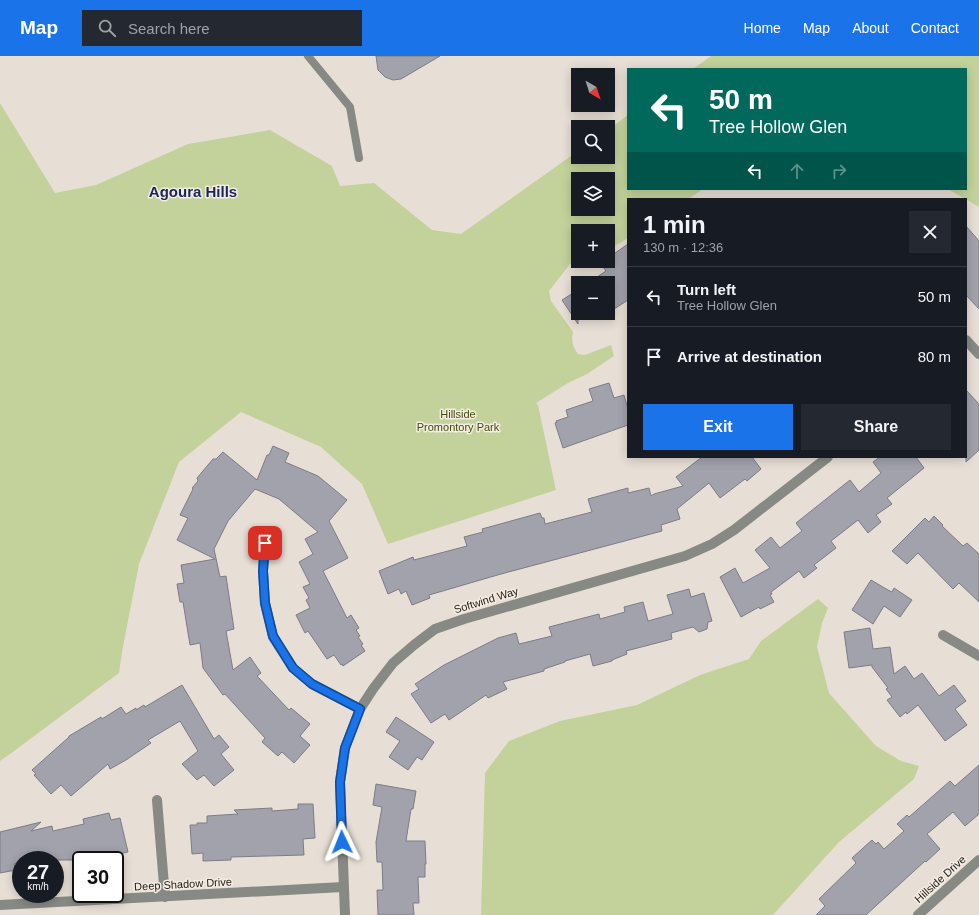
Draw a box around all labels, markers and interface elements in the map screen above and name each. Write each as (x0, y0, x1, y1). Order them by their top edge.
search box (82, 10, 362, 46)
text: Map (20, 17, 58, 38)
icon: search (96, 17, 118, 39)
text: Search here (128, 20, 210, 37)
text: Home (744, 20, 781, 36)
text: Map (803, 20, 830, 36)
text: About (852, 20, 889, 36)
text: Contact (911, 20, 959, 36)
north arrow (571, 68, 615, 112)
map controls (571, 68, 615, 320)
icon: left (643, 84, 695, 136)
text: 50 m (709, 84, 773, 115)
text: Tree Hollow Glen (709, 117, 847, 137)
button: search (571, 120, 615, 164)
icon: left (744, 160, 766, 182)
icon: ahead (786, 160, 808, 182)
icon: right (828, 160, 850, 182)
button: layers (571, 172, 615, 216)
district label: Agoura Hills (149, 183, 237, 200)
text: 1 min (643, 211, 706, 238)
button: close (909, 211, 951, 253)
button: + (571, 224, 615, 268)
text: 130 m · 12:36 (643, 240, 723, 255)
button: − (571, 276, 615, 320)
text: Turn left (677, 281, 736, 298)
icon: left (643, 286, 665, 308)
text: 50 m (918, 288, 951, 305)
text: Tree Hollow Glen (677, 298, 777, 313)
icon: arrive (643, 346, 665, 368)
text: Arrive at destination (677, 348, 822, 365)
text: 80 m (918, 348, 951, 365)
button: Exit (643, 404, 793, 450)
button: Share (801, 404, 951, 450)
park label: Hillside Promontory Park (417, 408, 500, 433)
pin (248, 526, 282, 560)
icon: arrive (254, 532, 276, 554)
street label: Softwind Way (452, 584, 520, 616)
position arrow (321, 821, 363, 863)
speed limit sign: 30 (72, 851, 124, 903)
street label: Hillside Drive (912, 853, 968, 905)
text: 27 (27, 861, 49, 883)
street label: Deep Shadow Drive (134, 875, 232, 893)
text: km/h (27, 881, 49, 892)

